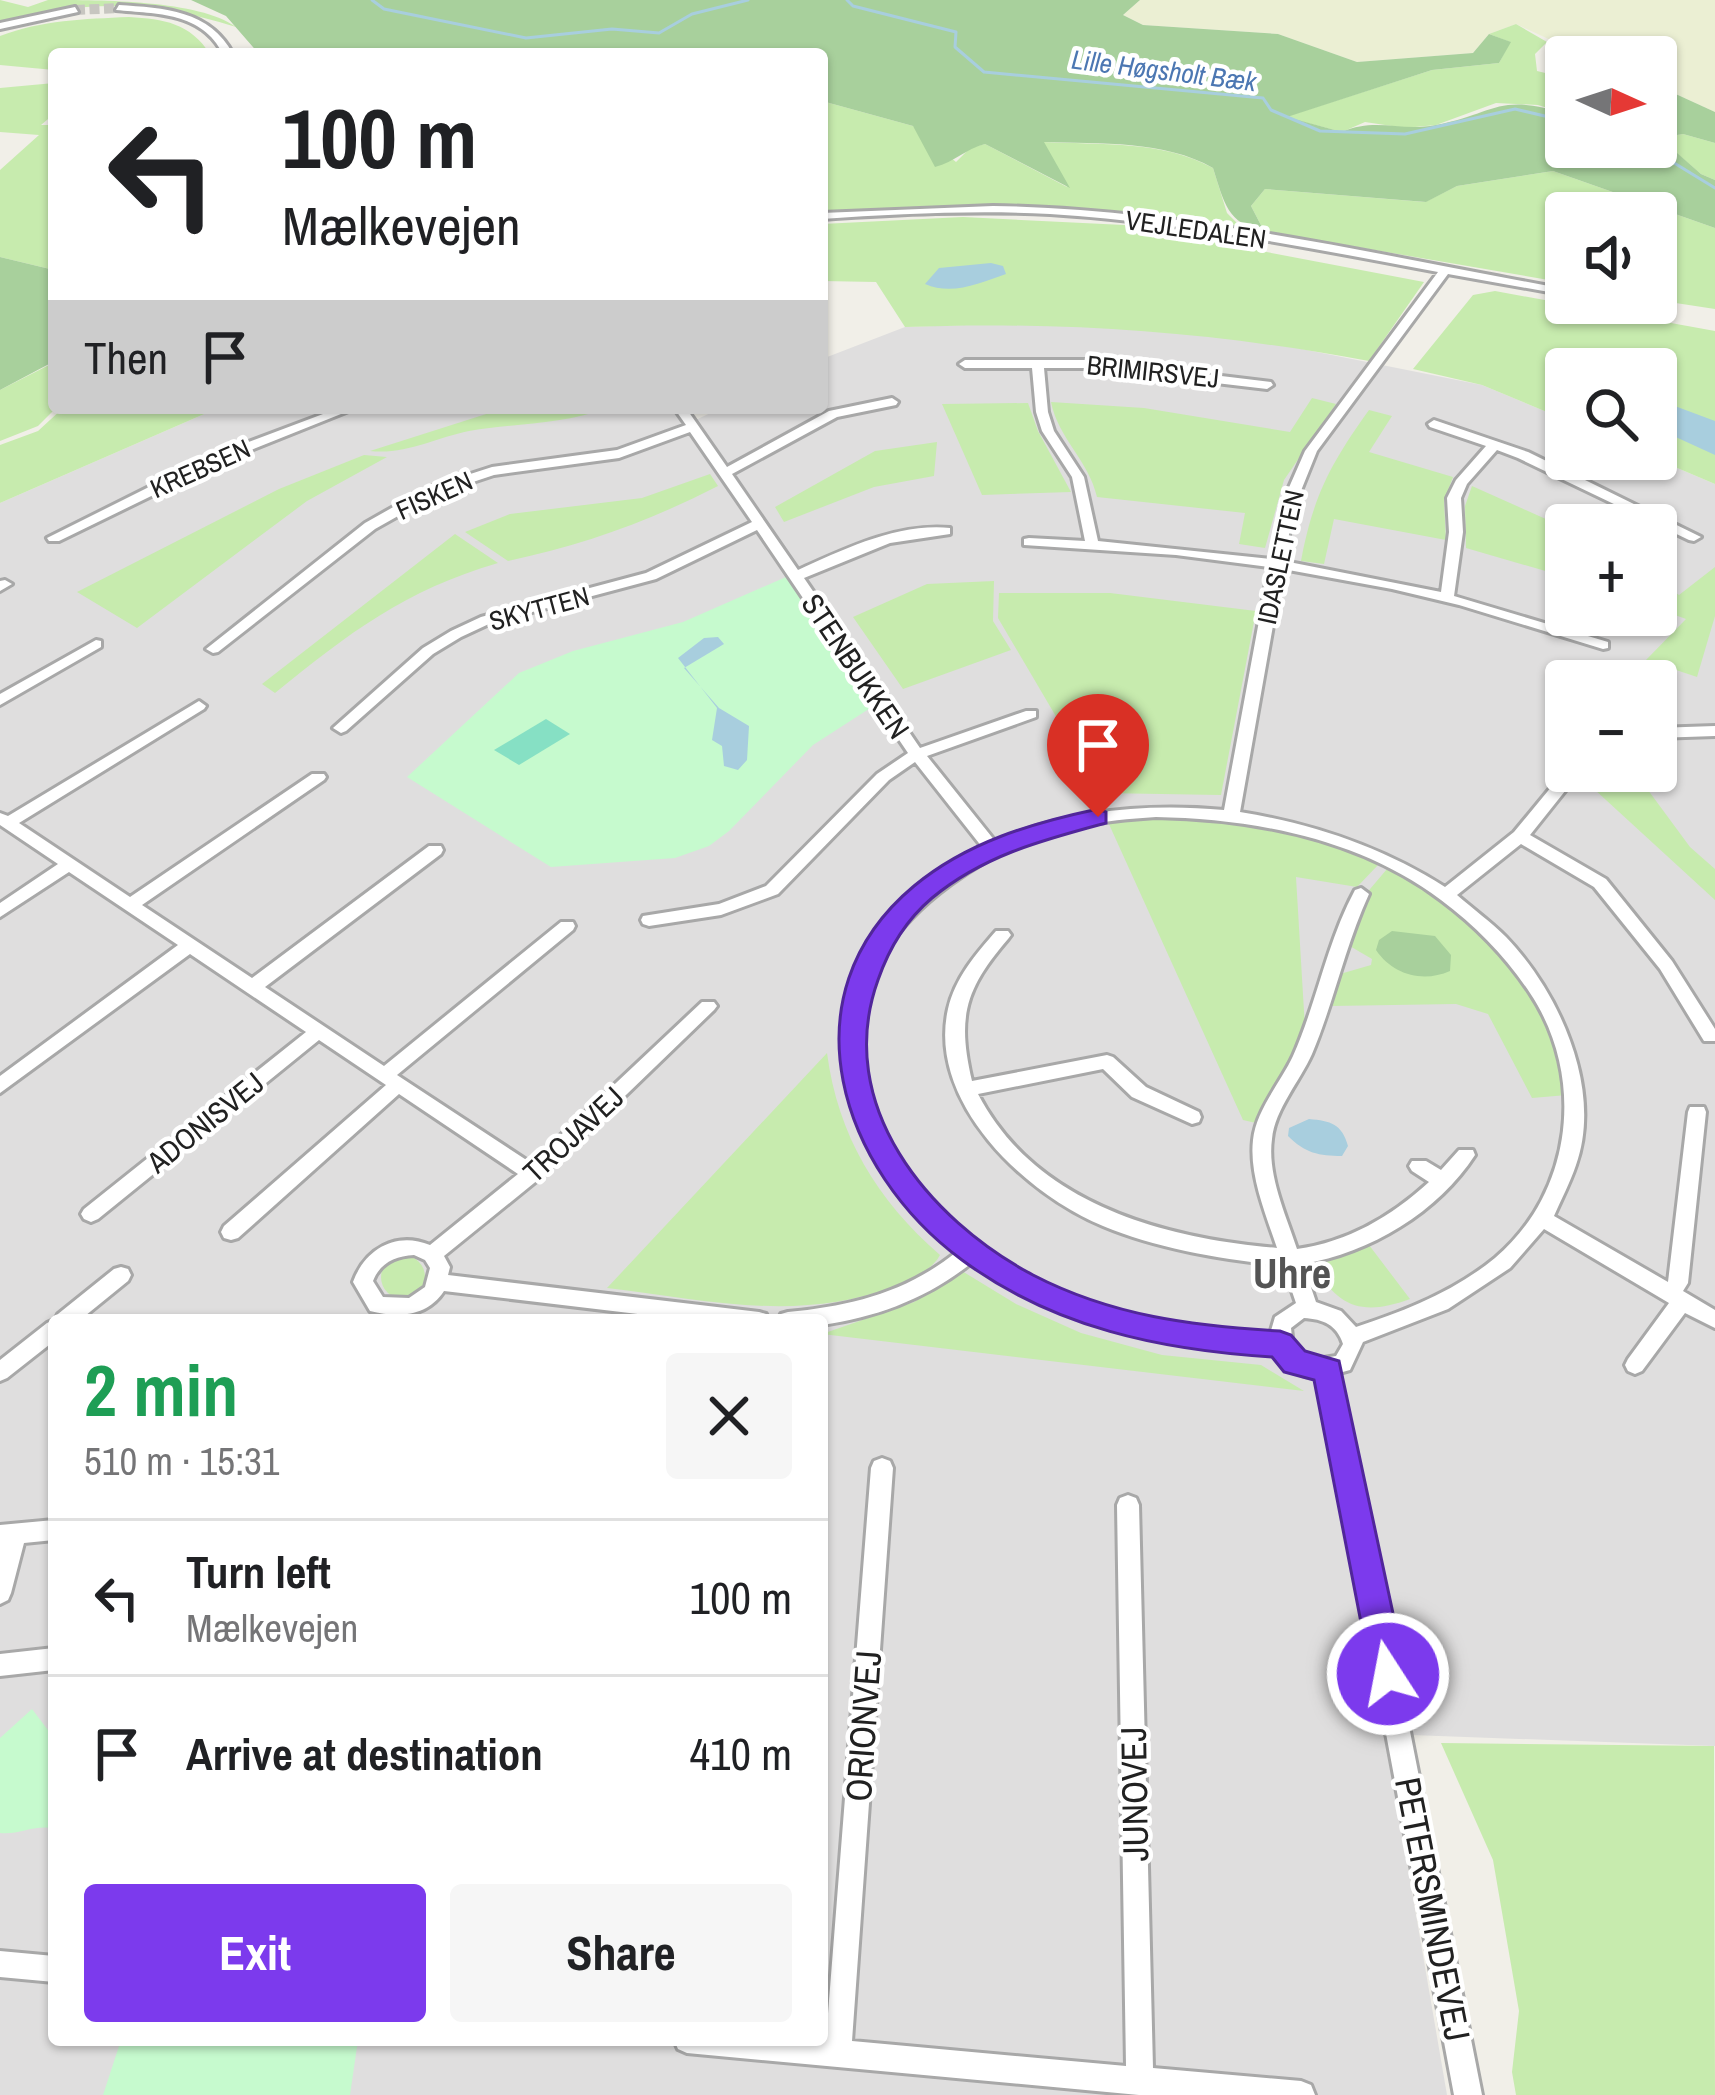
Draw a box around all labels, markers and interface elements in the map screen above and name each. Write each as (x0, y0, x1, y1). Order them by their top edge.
north arrow (1545, 36, 1677, 168)
map controls (1545, 36, 1677, 792)
water label: Lille Høgsholt Bæk (1070, 41, 1259, 99)
text: 100 m (282, 81, 477, 194)
icon: left (84, 96, 240, 252)
text: Mælkevejen (282, 189, 521, 262)
button: sound (1545, 192, 1677, 324)
street label: VEJLEDALEN (1123, 201, 1269, 257)
icon: arrive (192, 324, 258, 390)
text: Then (84, 327, 168, 388)
street label: BRIMIRSVEJ (1085, 346, 1221, 396)
button: search (1545, 348, 1677, 480)
street label: KREBSEN (144, 430, 256, 506)
street label: FISKEN (390, 462, 478, 528)
street label: IDASLETTEN (1248, 486, 1312, 628)
button: + (1545, 504, 1677, 636)
street label: SKYTTEN (485, 577, 593, 639)
street label: STENBUKKEN (793, 586, 919, 746)
button: − (1545, 660, 1677, 792)
pin (1047, 694, 1149, 817)
icon: arrive (1065, 712, 1131, 778)
street label: ADONISVEJ (137, 1063, 272, 1182)
street label: TROJAVEJ (514, 1077, 632, 1191)
district label: Uhre (1253, 1245, 1331, 1301)
text: 2 min (84, 1341, 238, 1438)
button: close (666, 1353, 792, 1479)
text: 510 m · 15:31 (84, 1435, 280, 1487)
text: Turn left (186, 1541, 331, 1602)
icon: left (84, 1565, 150, 1631)
text: 100 m (689, 1567, 792, 1628)
text: Mælkevejen (186, 1602, 358, 1654)
position arrow (1325, 1611, 1451, 1737)
street label: ORIONVEJ (834, 1649, 892, 1803)
icon: arrive (84, 1721, 150, 1787)
text: Arrive at destination (186, 1723, 543, 1784)
text: 410 m (689, 1723, 792, 1784)
street label: JUNOVEJ (1109, 1726, 1159, 1862)
street label: PETERSMINDEVEJ (1384, 1773, 1482, 2045)
button: Exit (84, 1884, 426, 2022)
button: Share (450, 1884, 792, 2022)

